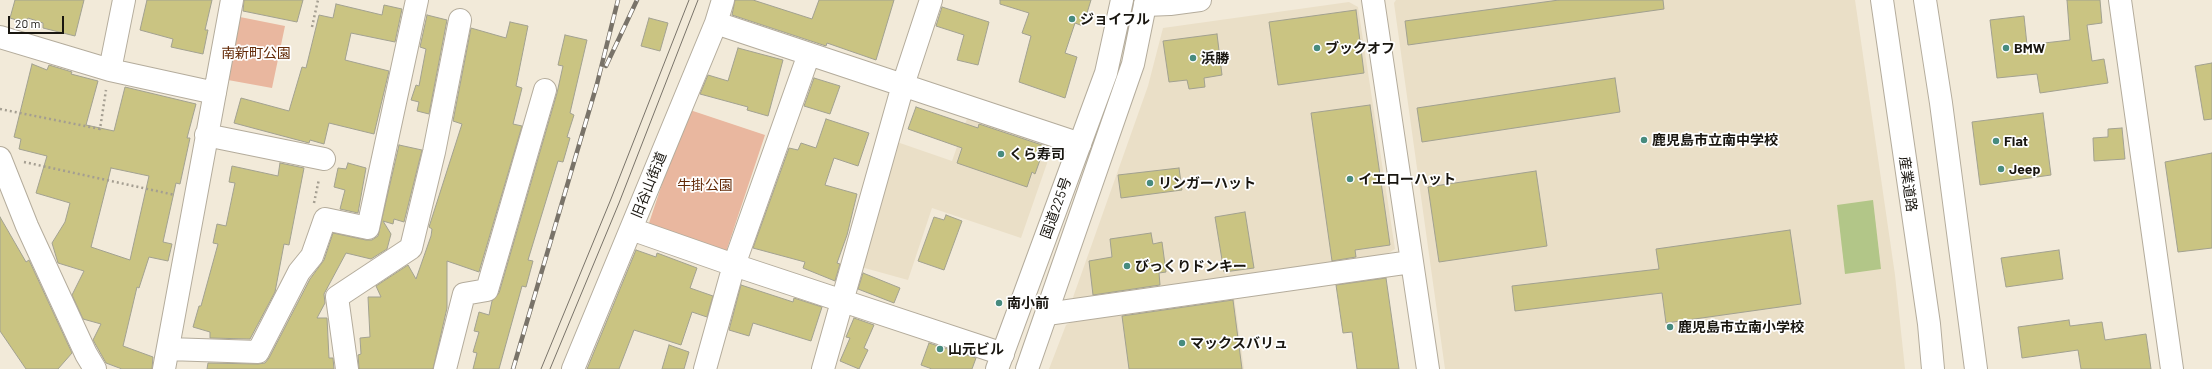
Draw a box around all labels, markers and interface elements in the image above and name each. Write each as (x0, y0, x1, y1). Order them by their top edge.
scale bar (10, 8, 66, 34)
place label: ジョイフル (1080, 11, 1150, 27)
marker: ジョイフル (1067, 14, 1077, 24)
text: 20 m (15, 16, 41, 30)
place label: ブックオフ (1325, 40, 1395, 56)
place label: BMW (2014, 40, 2045, 56)
marker: ブックオフ (1312, 43, 1322, 53)
marker: BMW (2001, 43, 2011, 53)
park label: 南新町公園 (221, 45, 291, 61)
place label: 浜勝 (1201, 50, 1229, 66)
marker: 浜勝 (1188, 53, 1198, 63)
place label: 鹿児島市立南中学校 (1652, 132, 1778, 148)
place label: Fiat (2004, 133, 2028, 149)
marker: 鹿児島市立南中学校 (1639, 135, 1649, 145)
marker: Fiat (1991, 136, 2001, 146)
place label: くら寿司 (1009, 146, 1065, 162)
street label: 旧谷山街道 (628, 149, 670, 221)
marker: くら寿司 (996, 149, 1006, 159)
street label: 産業道路 (1896, 155, 1920, 213)
place label: Jeep (2009, 161, 2040, 177)
marker: Jeep (1996, 164, 2006, 174)
place label: イエローハット (1358, 171, 1456, 187)
marker: イエローハット (1345, 174, 1355, 184)
street label: 国道225号 (1037, 175, 1075, 241)
place label: リンガーハット (1158, 175, 1256, 191)
park label: 牛掛公園 (677, 177, 733, 193)
marker: リンガーハット (1145, 178, 1155, 188)
place label: びっくりドンキー (1135, 258, 1247, 274)
marker: びっくりドンキー (1122, 261, 1132, 271)
place label: 南小前 (1007, 295, 1049, 311)
marker: 南小前 (994, 298, 1004, 308)
place label: 鹿児島市立南小学校 (1678, 319, 1804, 335)
marker: 鹿児島市立南小学校 (1665, 322, 1675, 332)
place label: マックスバリュ (1190, 335, 1288, 351)
marker: マックスバリュ (1177, 338, 1187, 348)
place label: 山元ビル (948, 341, 1004, 357)
marker: 山元ビル (935, 344, 945, 354)

